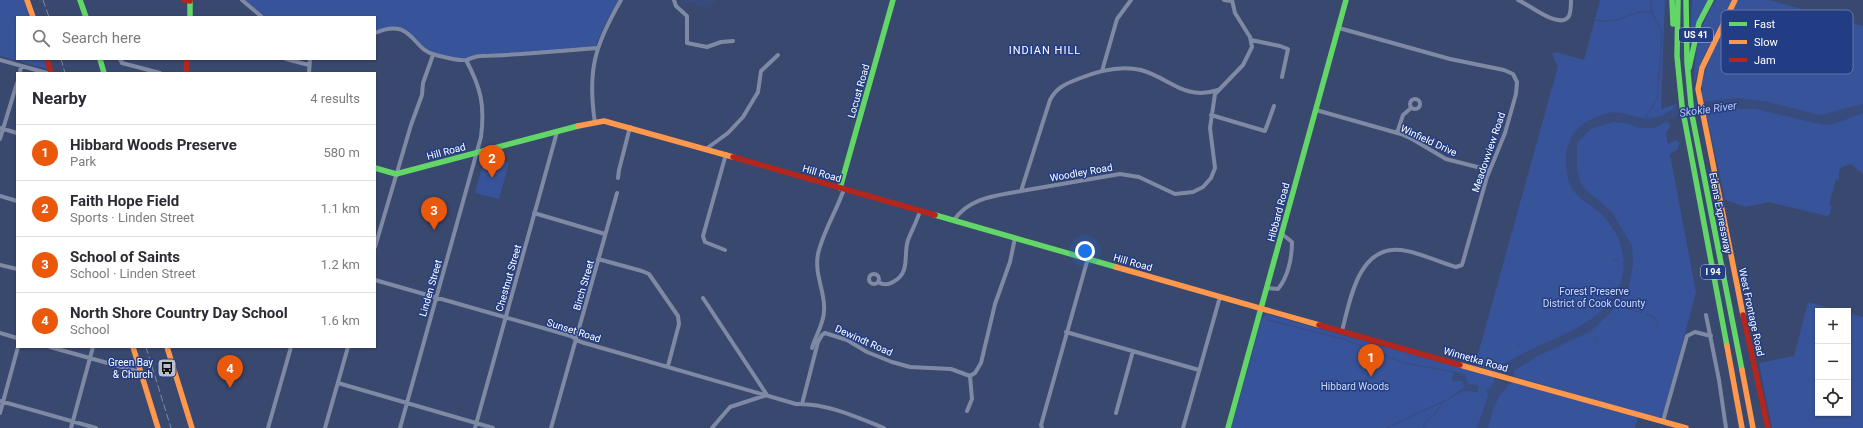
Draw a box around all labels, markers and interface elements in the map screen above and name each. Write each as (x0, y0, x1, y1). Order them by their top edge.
legend (1721, 10, 1853, 74)
search box (16, 16, 376, 60)
text: Fast (1754, 18, 1776, 31)
icon: search (30, 27, 52, 49)
road number: US 41 (1679, 28, 1713, 42)
text: Search here (62, 29, 141, 47)
text: Slow (1754, 36, 1778, 49)
district label: INDIAN HILL (1009, 44, 1081, 57)
text: Jam (1754, 54, 1776, 67)
street label: Locust Road (846, 63, 871, 119)
text: Nearby (32, 88, 87, 108)
text: 4 results (310, 91, 360, 106)
water label: Skokie River (1679, 99, 1738, 120)
street label: Meadowview Road (1470, 111, 1507, 194)
street label: Winfield Drive (1399, 123, 1459, 158)
text: Hibbard Woods Preserve (70, 136, 237, 154)
street label: Hill Road (425, 141, 467, 162)
text: 1 (41, 145, 49, 160)
text: 580 m (323, 145, 360, 160)
pin: 2 (479, 145, 505, 178)
text: Park (70, 154, 96, 169)
street label: Woodley Road (1049, 162, 1113, 183)
street label: Hill Road (801, 163, 843, 184)
street label: Edens Expressway (1707, 172, 1734, 255)
street label: Hibbard Road (1265, 181, 1292, 243)
text: Faith Hope Field (70, 192, 179, 210)
pin: 3 (421, 197, 447, 230)
text: 2 (41, 201, 49, 216)
text: 1.1 km (321, 201, 360, 216)
text: Sports · Linden Street (70, 210, 194, 225)
your location (1075, 241, 1095, 261)
street label: Chestnut Street (494, 243, 523, 313)
text: School of Saints (70, 248, 180, 266)
street label: Hill Road (1112, 252, 1154, 273)
text: 3 (41, 257, 49, 272)
text: 1.2 km (321, 257, 360, 272)
street label: Linden Street (417, 258, 444, 318)
street label: Birch Street (571, 259, 596, 311)
road number: I 94 (1701, 265, 1725, 279)
text: School · Linden Street (70, 266, 196, 281)
street label: West Frontage Road (1737, 267, 1766, 357)
park label: Forest Preserve District of Cook County (1543, 286, 1646, 309)
text: North Shore Country Day School (70, 304, 288, 322)
map controls (1815, 308, 1851, 416)
button: + (1815, 308, 1851, 344)
text: 4 (41, 313, 49, 328)
text: 1.6 km (321, 313, 360, 328)
street label: Sunset Road (545, 317, 602, 344)
text: School (70, 322, 110, 337)
street label: Dewindt Road (833, 323, 894, 358)
pin: 1 (1358, 344, 1384, 377)
button: − (1815, 344, 1851, 380)
street label: Winnetka Road (1442, 345, 1510, 374)
pin: 4 (217, 355, 243, 388)
place label: Green Bay & Church (108, 357, 153, 380)
bus stop icon: Green Bay & Church (156, 357, 178, 379)
button: locate (1815, 380, 1851, 416)
park label: Hibbard Woods (1321, 381, 1389, 392)

